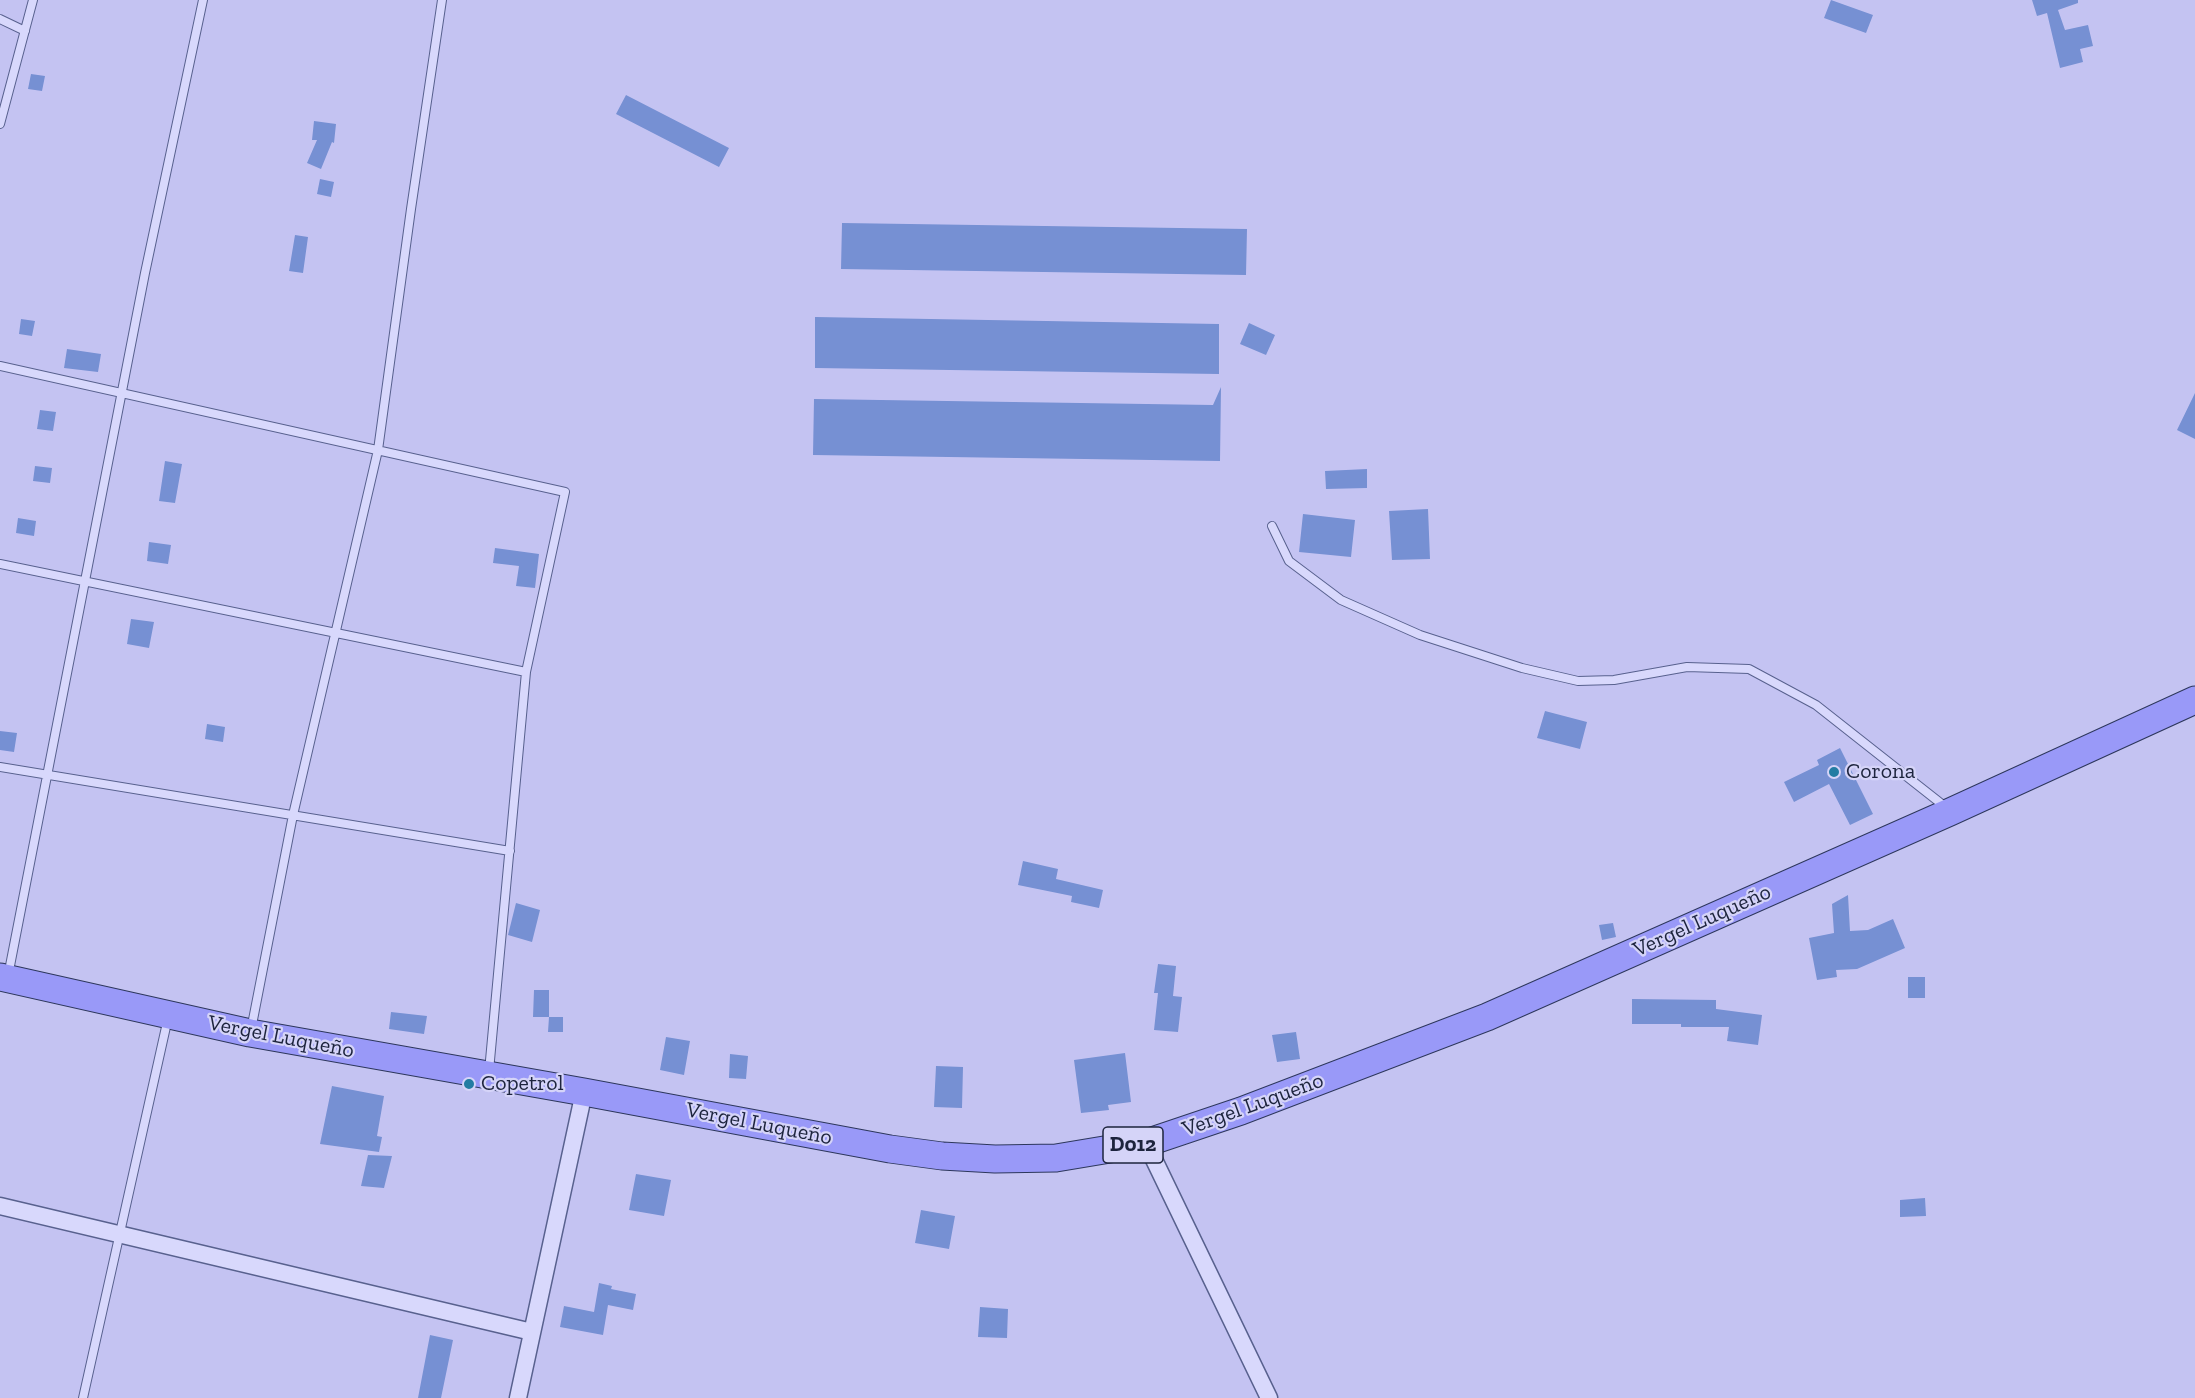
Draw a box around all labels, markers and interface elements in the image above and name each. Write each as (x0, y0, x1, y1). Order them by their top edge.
place label: Corona (1846, 759, 1915, 785)
marker: Corona (1827, 765, 1841, 779)
street label: Vergel Luqueño (1629, 879, 1775, 963)
street label: Vergel Luqueño (206, 1010, 356, 1064)
street label: Vergel Luqueño (1179, 1067, 1327, 1143)
place label: Copetrol (481, 1071, 563, 1097)
marker: Copetrol (462, 1077, 476, 1091)
street label: Vergel Luqueño (684, 1097, 834, 1151)
road number: D012 (1103, 1127, 1163, 1163)

